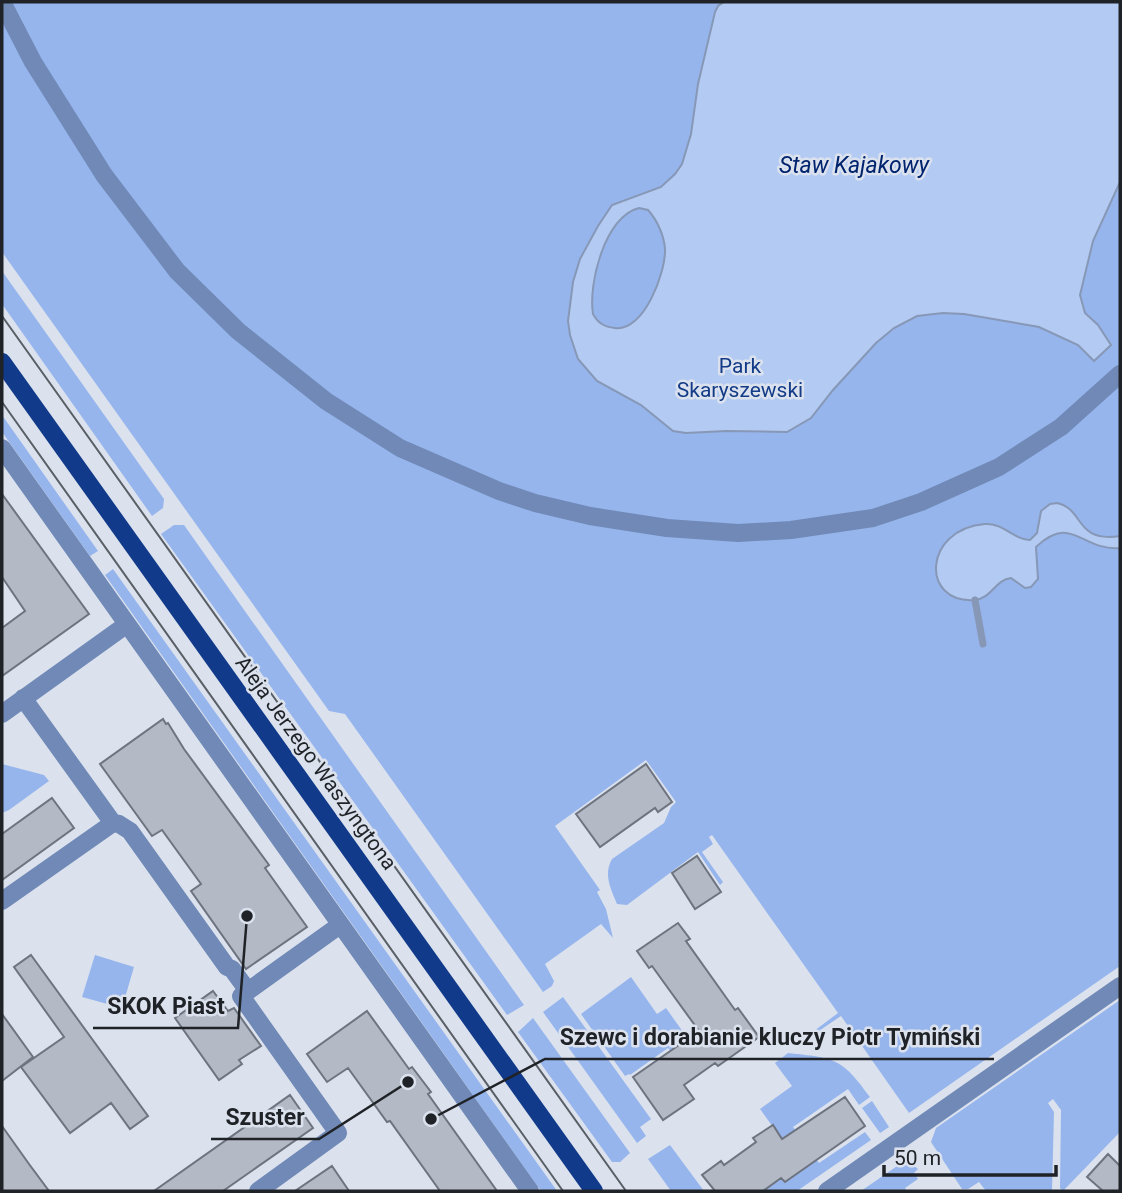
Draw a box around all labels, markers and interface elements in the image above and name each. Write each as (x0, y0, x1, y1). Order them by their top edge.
water label: Staw Kajakowy (779, 152, 930, 179)
park label: Park Skaryszewski (677, 354, 803, 402)
street label: Aleja Jerzego Waszyngtona (231, 652, 401, 874)
callout: SKOK Piast (93, 984, 238, 1028)
text: SKOK Piast (107, 993, 225, 1020)
callout: Szewc i dorabianie kluczy Piotr Tymiński (545, 1015, 994, 1059)
text: Szewc i dorabianie kluczy Piotr Tymiński (560, 1024, 980, 1051)
callout: Szuster (211, 1095, 319, 1139)
text: Szuster (225, 1104, 305, 1131)
scale bar (884, 1134, 1056, 1178)
text: 50 m (894, 1146, 941, 1170)

